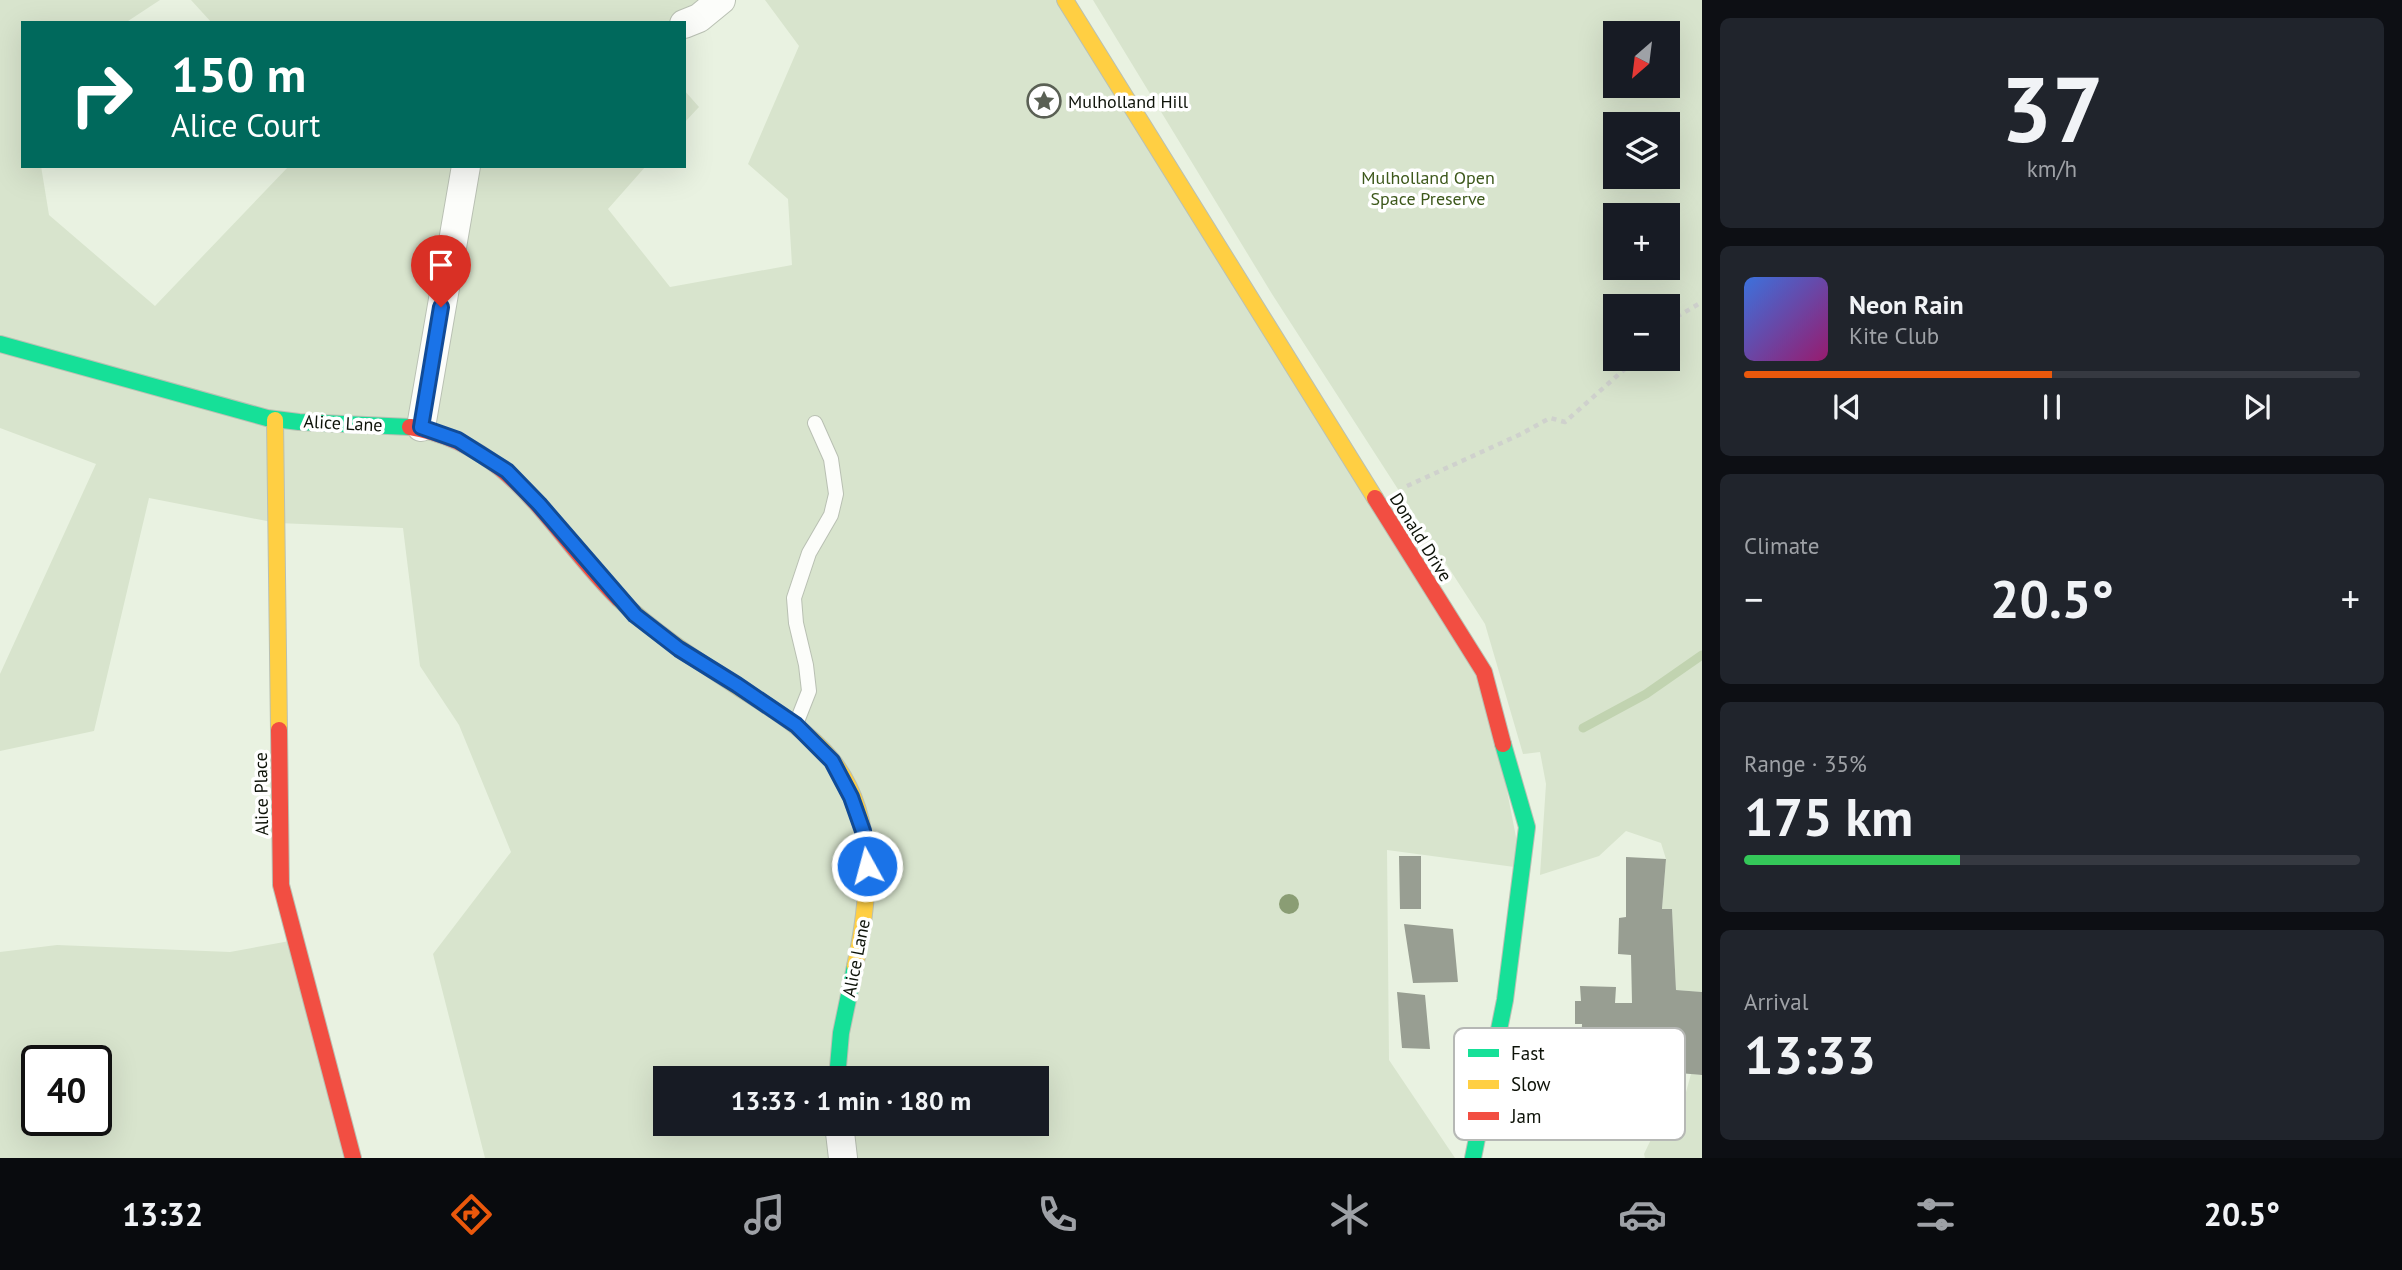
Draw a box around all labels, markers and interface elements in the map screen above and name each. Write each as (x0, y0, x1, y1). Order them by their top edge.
north arrow (1603, 21, 1680, 98)
map controls (1603, 21, 1680, 371)
text: 150 m (171, 42, 306, 106)
icon: right (56, 49, 147, 140)
text: 37 (2000, 49, 2104, 167)
place icon: Mulholland Hill (1025, 82, 1063, 120)
place label: Mulholland Hill (1068, 90, 1189, 113)
text: Alice Court (171, 104, 320, 146)
button: layers (1603, 112, 1680, 189)
text: km/h (2027, 154, 2077, 183)
park label: Mulholland Open Space Preserve (1361, 166, 1495, 210)
button: + (1603, 203, 1680, 280)
pin (411, 235, 471, 307)
icon: arrive (422, 246, 460, 284)
text: Neon Rain (1849, 288, 1964, 321)
button: − (1603, 294, 1680, 371)
text: Kite Club (1849, 321, 1939, 350)
icon: previous (1828, 388, 1866, 426)
icon: pause (2033, 388, 2071, 426)
icon: next (2238, 388, 2276, 426)
street label: Alice Lane (303, 409, 383, 437)
street label: Donald Drive (1385, 488, 1457, 586)
text: Climate (1744, 531, 1819, 560)
text: 20.5° (1990, 565, 2114, 632)
text: − (1744, 574, 1763, 623)
text: + (2341, 574, 2360, 623)
text: Range · 35% (1744, 749, 1867, 778)
street label: Alice Place (249, 752, 273, 836)
text: 175 km (1744, 783, 1913, 850)
position arrow (830, 829, 904, 903)
street label: Alice Lane (837, 917, 875, 999)
text: Arrival (1744, 987, 1808, 1016)
text: 13:33 (1744, 1021, 1876, 1088)
legend (1454, 1028, 1685, 1140)
text: Fast (1511, 1041, 1545, 1065)
speed limit sign: 40 (21, 1045, 112, 1136)
text: Slow (1511, 1072, 1551, 1096)
text: 13:33 · 1 min · 180 m (731, 1084, 971, 1117)
text: Jam (1510, 1104, 1541, 1128)
icon: directions (447, 1190, 496, 1239)
icon: music (740, 1190, 789, 1239)
icon: phone (1033, 1190, 1082, 1239)
icon: climate (1325, 1190, 1374, 1239)
icon: car (1618, 1190, 1667, 1239)
icon: filters (1911, 1190, 1960, 1239)
text: 13:32 (122, 1193, 203, 1235)
text: 20.5° (2204, 1193, 2280, 1235)

